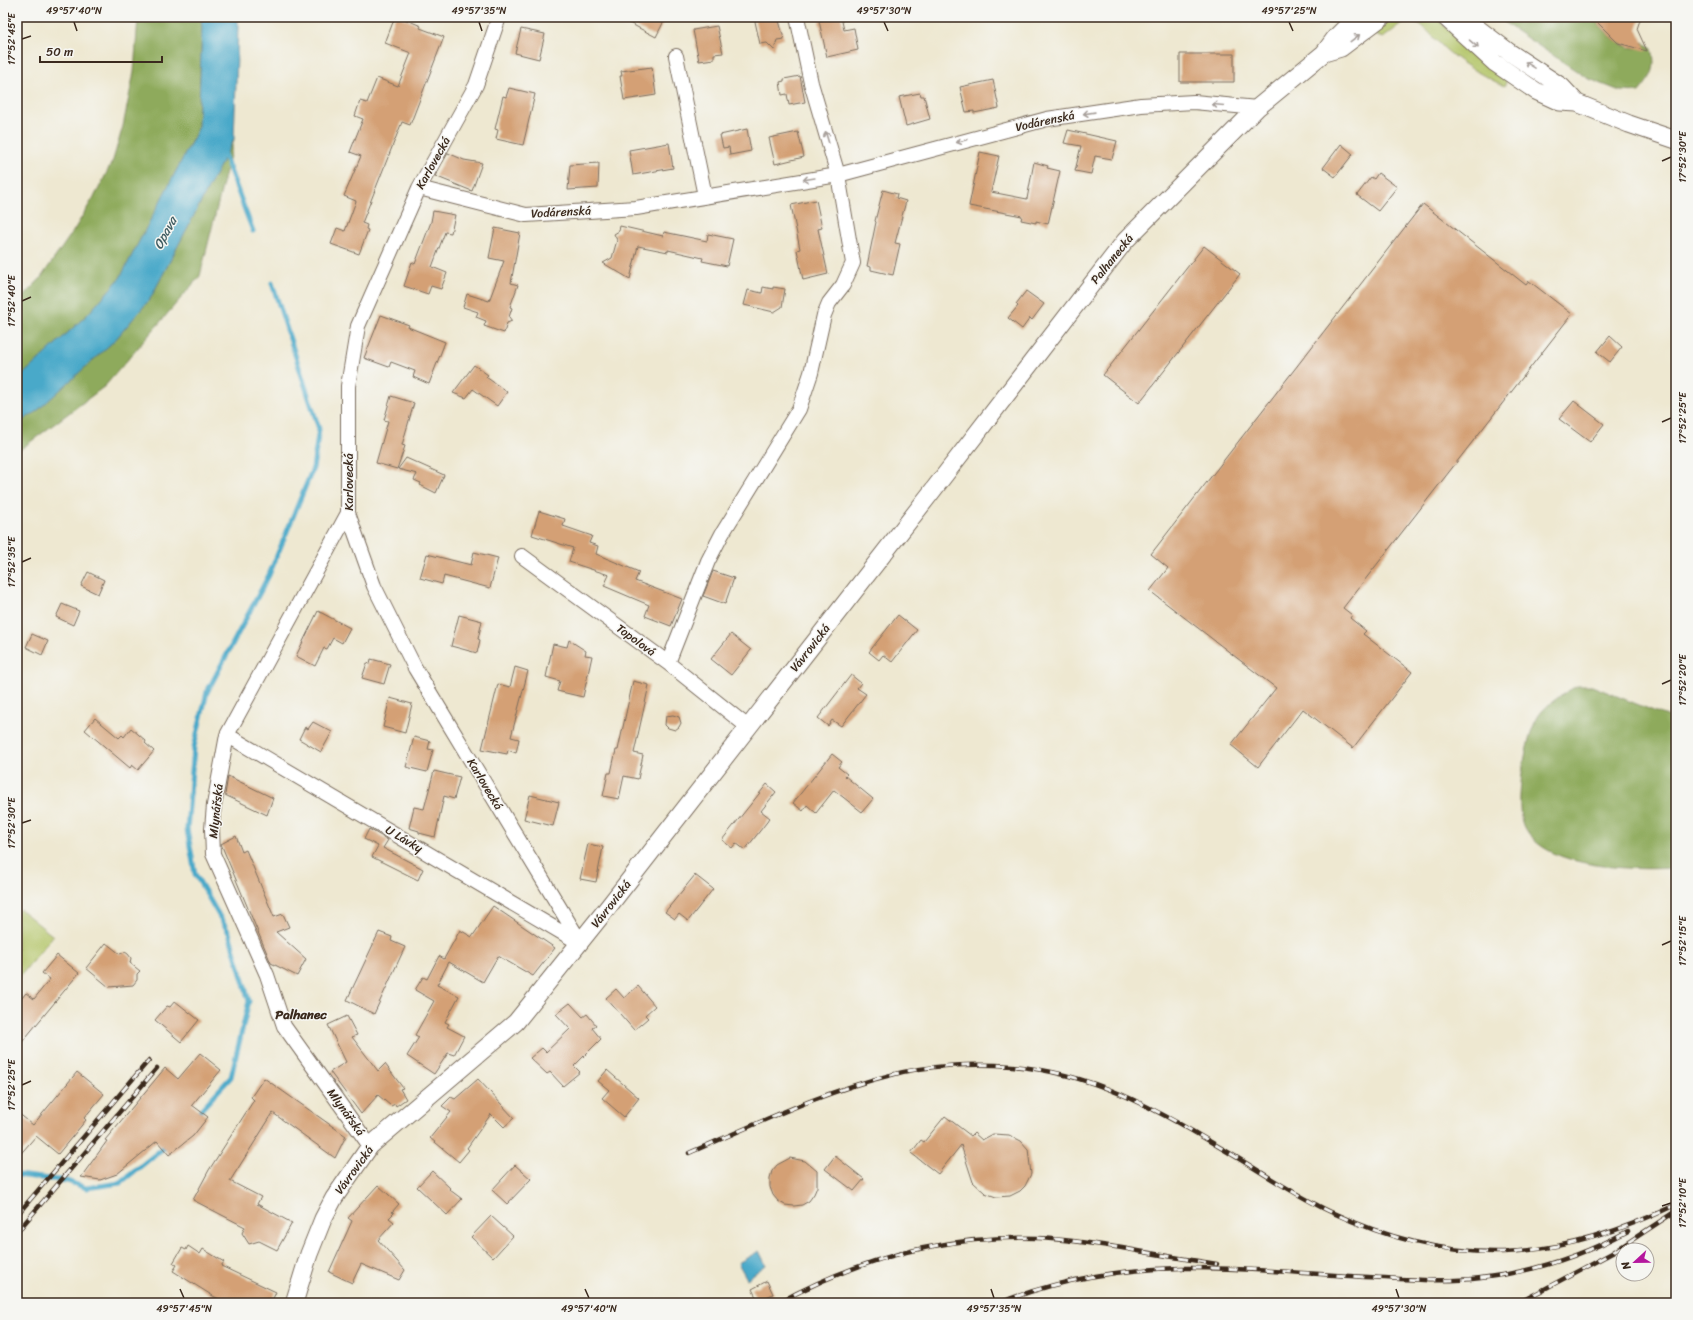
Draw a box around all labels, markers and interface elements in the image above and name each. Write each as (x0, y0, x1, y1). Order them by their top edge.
text: 49°57'40"N (46, 2, 102, 20)
text: 49°57'35"N (452, 2, 507, 20)
text: 49°57'30"N (856, 2, 912, 20)
text: 49°57'25"N (1261, 2, 1317, 20)
text: 17°52'45"E (3, 12, 21, 65)
one-way arrow (1349, 34, 1360, 42)
scale bar (40, 38, 162, 64)
one-way arrow (1468, 39, 1479, 48)
text: 50 m (46, 41, 73, 63)
one-way arrow (1524, 61, 1536, 69)
one-way arrow (1212, 101, 1225, 108)
street label: Vodárenská (1013, 104, 1077, 138)
one-way arrow (1083, 109, 1096, 117)
text: 17°52'30"E (1674, 130, 1692, 183)
one-way arrow (823, 131, 830, 144)
street label: Karlovecká (409, 133, 457, 193)
one-way arrow (956, 138, 969, 146)
one-way arrow (803, 175, 816, 183)
street label: Vodárenská (530, 199, 592, 225)
water label: Opava (147, 211, 184, 254)
street label: Palhanecká (1085, 229, 1139, 289)
text: 17°52'40"E (3, 273, 21, 327)
text: 17°52'25"E (1674, 391, 1692, 444)
street label: Karlovecká (338, 453, 360, 511)
text: 17°52'35"E (3, 535, 21, 588)
street label: Topolová (611, 618, 661, 662)
street label: Vávrovická (784, 619, 836, 677)
text: 17°52'20"E (1674, 653, 1692, 706)
street label: Karlovecká (461, 754, 509, 814)
street label: Mlynářská (202, 783, 230, 839)
text: 17°52'30"E (3, 796, 21, 849)
street label: U Lávky (381, 819, 428, 859)
street label: Vávrovická (585, 875, 637, 933)
text: 17°52'15"E (1674, 915, 1692, 966)
district label: Palhanec (275, 1003, 327, 1026)
text: 17°52'25"E (3, 1058, 21, 1111)
street label: Mlynářská (321, 1083, 371, 1141)
street label: Vávrovická (329, 1141, 379, 1199)
text: 17°52'10"E (1674, 1176, 1692, 1228)
north arrow (1615, 1242, 1655, 1282)
text: N (1616, 1258, 1637, 1274)
text: 49°57'45"N (156, 1300, 212, 1318)
text: 49°57'40"N (561, 1300, 617, 1318)
text: 49°57'35"N (967, 1300, 1022, 1318)
text: 49°57'30"N (1371, 1300, 1427, 1318)

